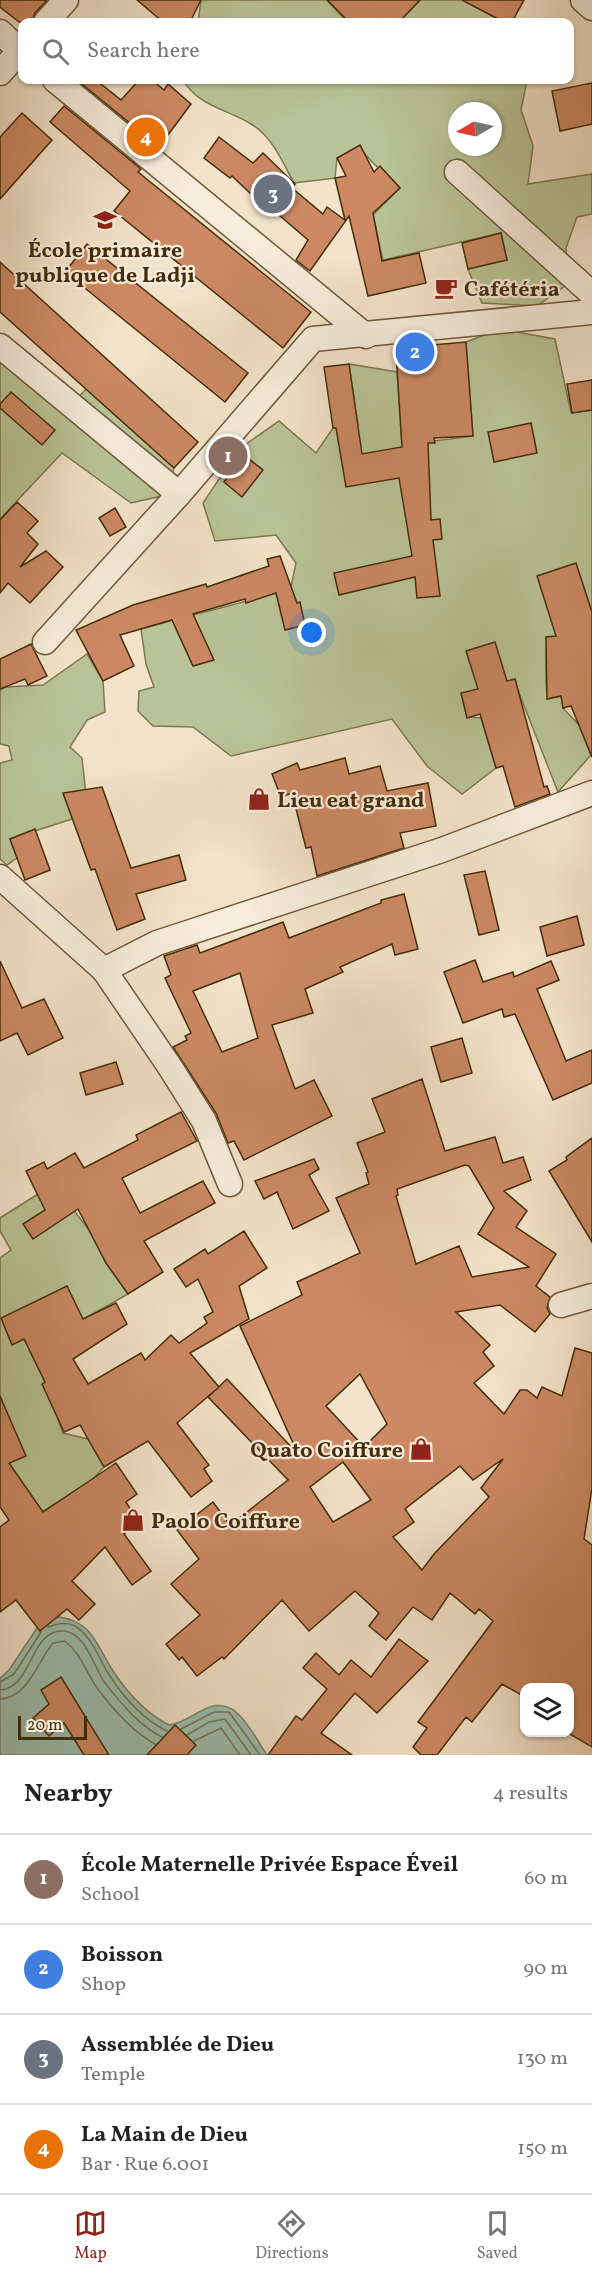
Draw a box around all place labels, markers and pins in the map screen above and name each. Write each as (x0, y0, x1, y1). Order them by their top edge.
pin: 4 (126, 114, 166, 160)
pin: 3 (254, 172, 292, 216)
school or university icon: École primaire publique de Ladji (92, 207, 118, 233)
place label: École primaire publique de Ladji (15, 236, 195, 292)
cafe icon: Cafétéria (433, 275, 459, 301)
place label: Cafétéria (464, 275, 560, 306)
pin: 2 (396, 330, 434, 374)
pin: 1 (208, 434, 248, 478)
shop icon: Lieu eat grand (246, 786, 272, 812)
place label: Lieu eat grand (277, 786, 424, 817)
place label: Quato Coiffure (250, 1436, 403, 1467)
shop icon: Quato Coiffure (408, 1436, 434, 1462)
shop icon: Paolo Coiffure (120, 1507, 146, 1533)
place label: Paolo Coiffure (151, 1507, 300, 1538)

